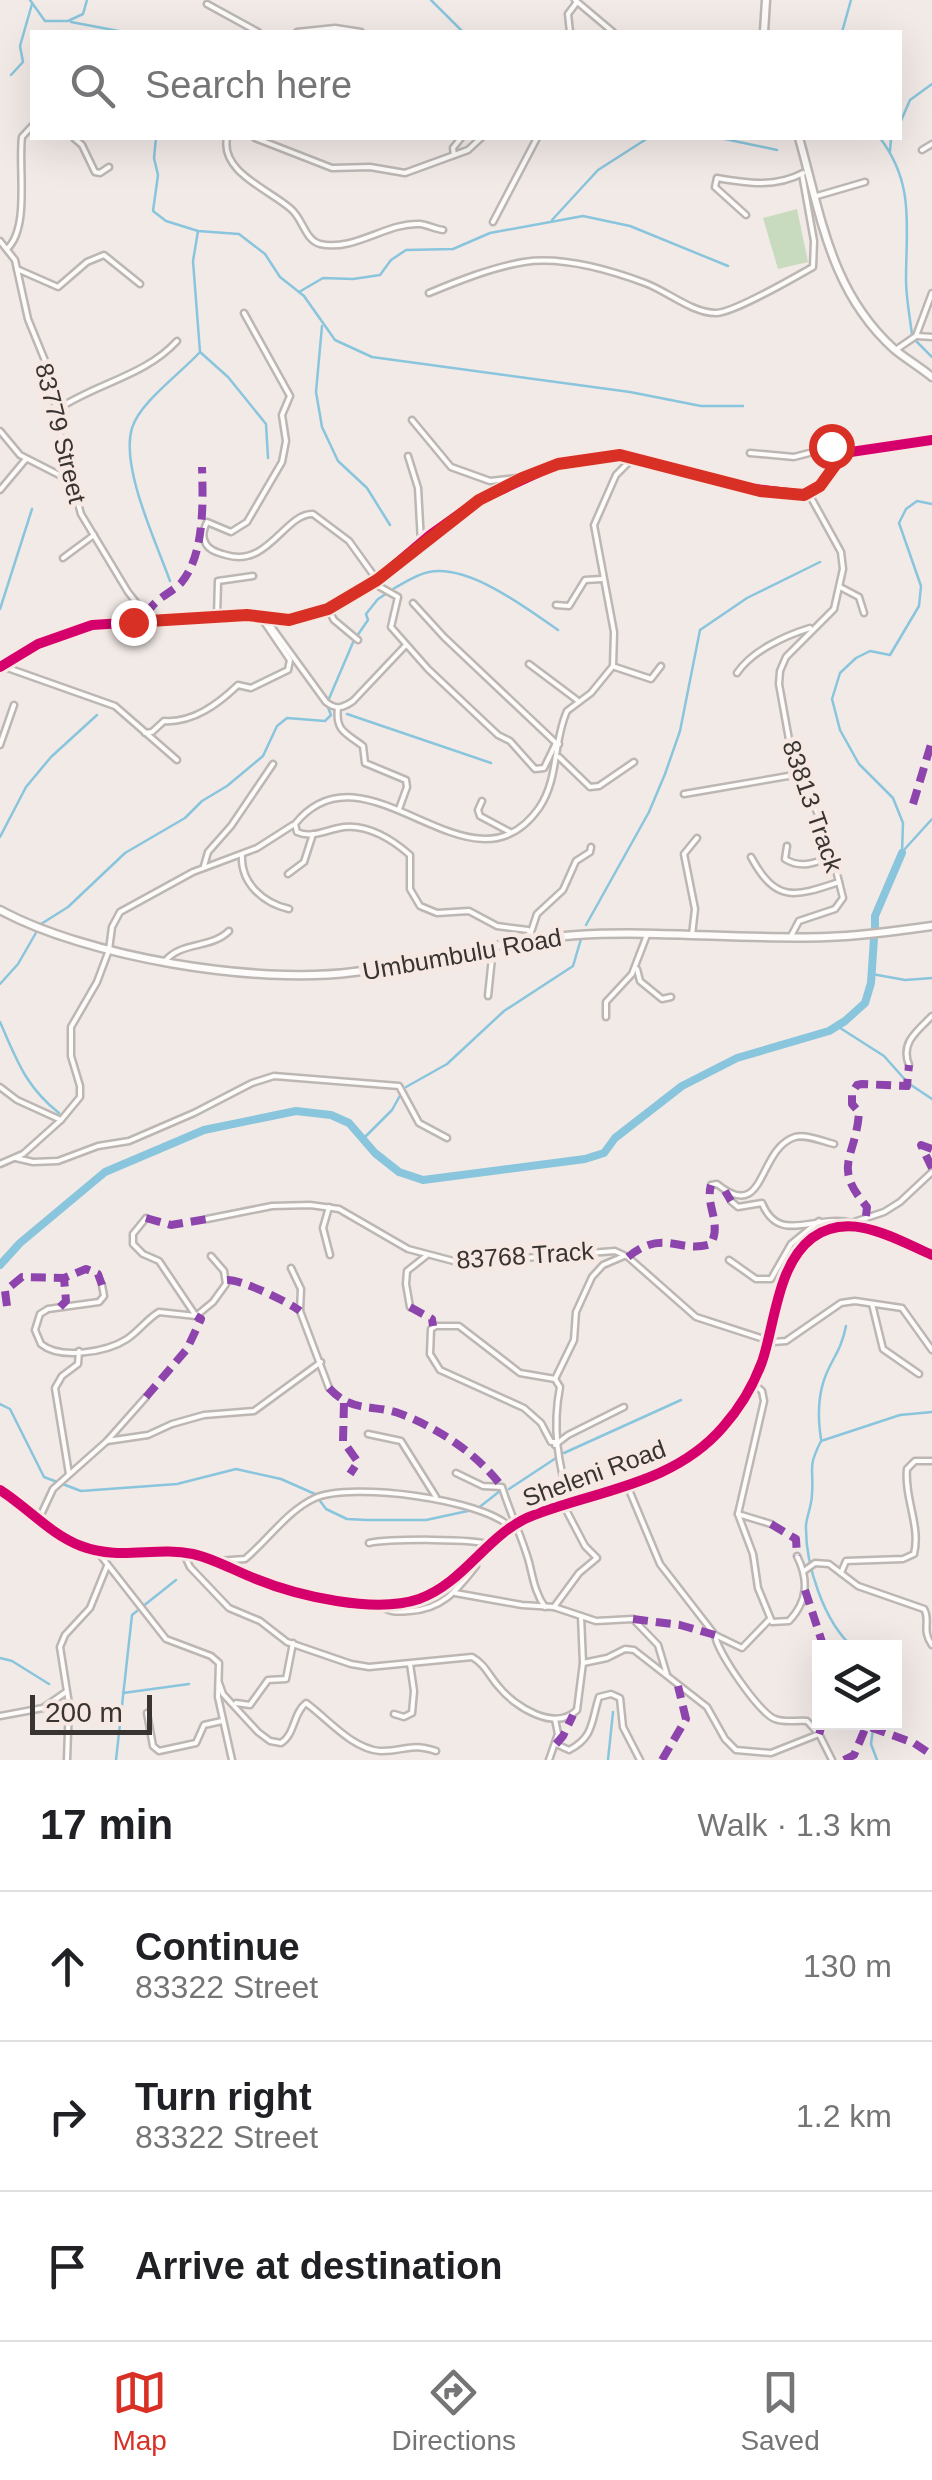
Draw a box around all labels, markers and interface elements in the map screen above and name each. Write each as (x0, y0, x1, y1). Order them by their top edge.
search box (30, 30, 902, 140)
icon: search (65, 58, 120, 113)
text: Search here (145, 64, 352, 106)
street label: 83779 Street (30, 360, 92, 506)
route start (809, 424, 855, 470)
route end (111, 600, 157, 646)
street label: 83813 Track (777, 736, 849, 876)
street label: Umbumbulu Road (360, 923, 564, 985)
street label: 83768 Track (455, 1236, 595, 1274)
street label: Sheleni Road (519, 1434, 669, 1512)
map controls (812, 1640, 902, 1730)
button: layers (812, 1640, 902, 1730)
scale bar (30, 1690, 152, 1734)
text: 200 m (45, 1697, 123, 1728)
text: 17 min (40, 1801, 173, 1848)
text: Walk · 1.3 km (698, 1807, 892, 1843)
text: Continue (135, 1926, 300, 1968)
icon: ahead (40, 1939, 95, 1994)
text: 130 m (803, 1948, 892, 1984)
text: 83322 Street (135, 1969, 318, 2005)
text: Turn right (135, 2076, 312, 2118)
icon: right (40, 2089, 95, 2144)
text: 1.2 km (796, 2098, 892, 2134)
text: 83322 Street (135, 2119, 318, 2155)
icon: arrive (40, 2239, 95, 2294)
text: Arrive at destination (135, 2245, 502, 2287)
tab: Map (112, 2365, 167, 2457)
tab: Directions (392, 2365, 516, 2457)
tab: Saved (740, 2365, 820, 2457)

